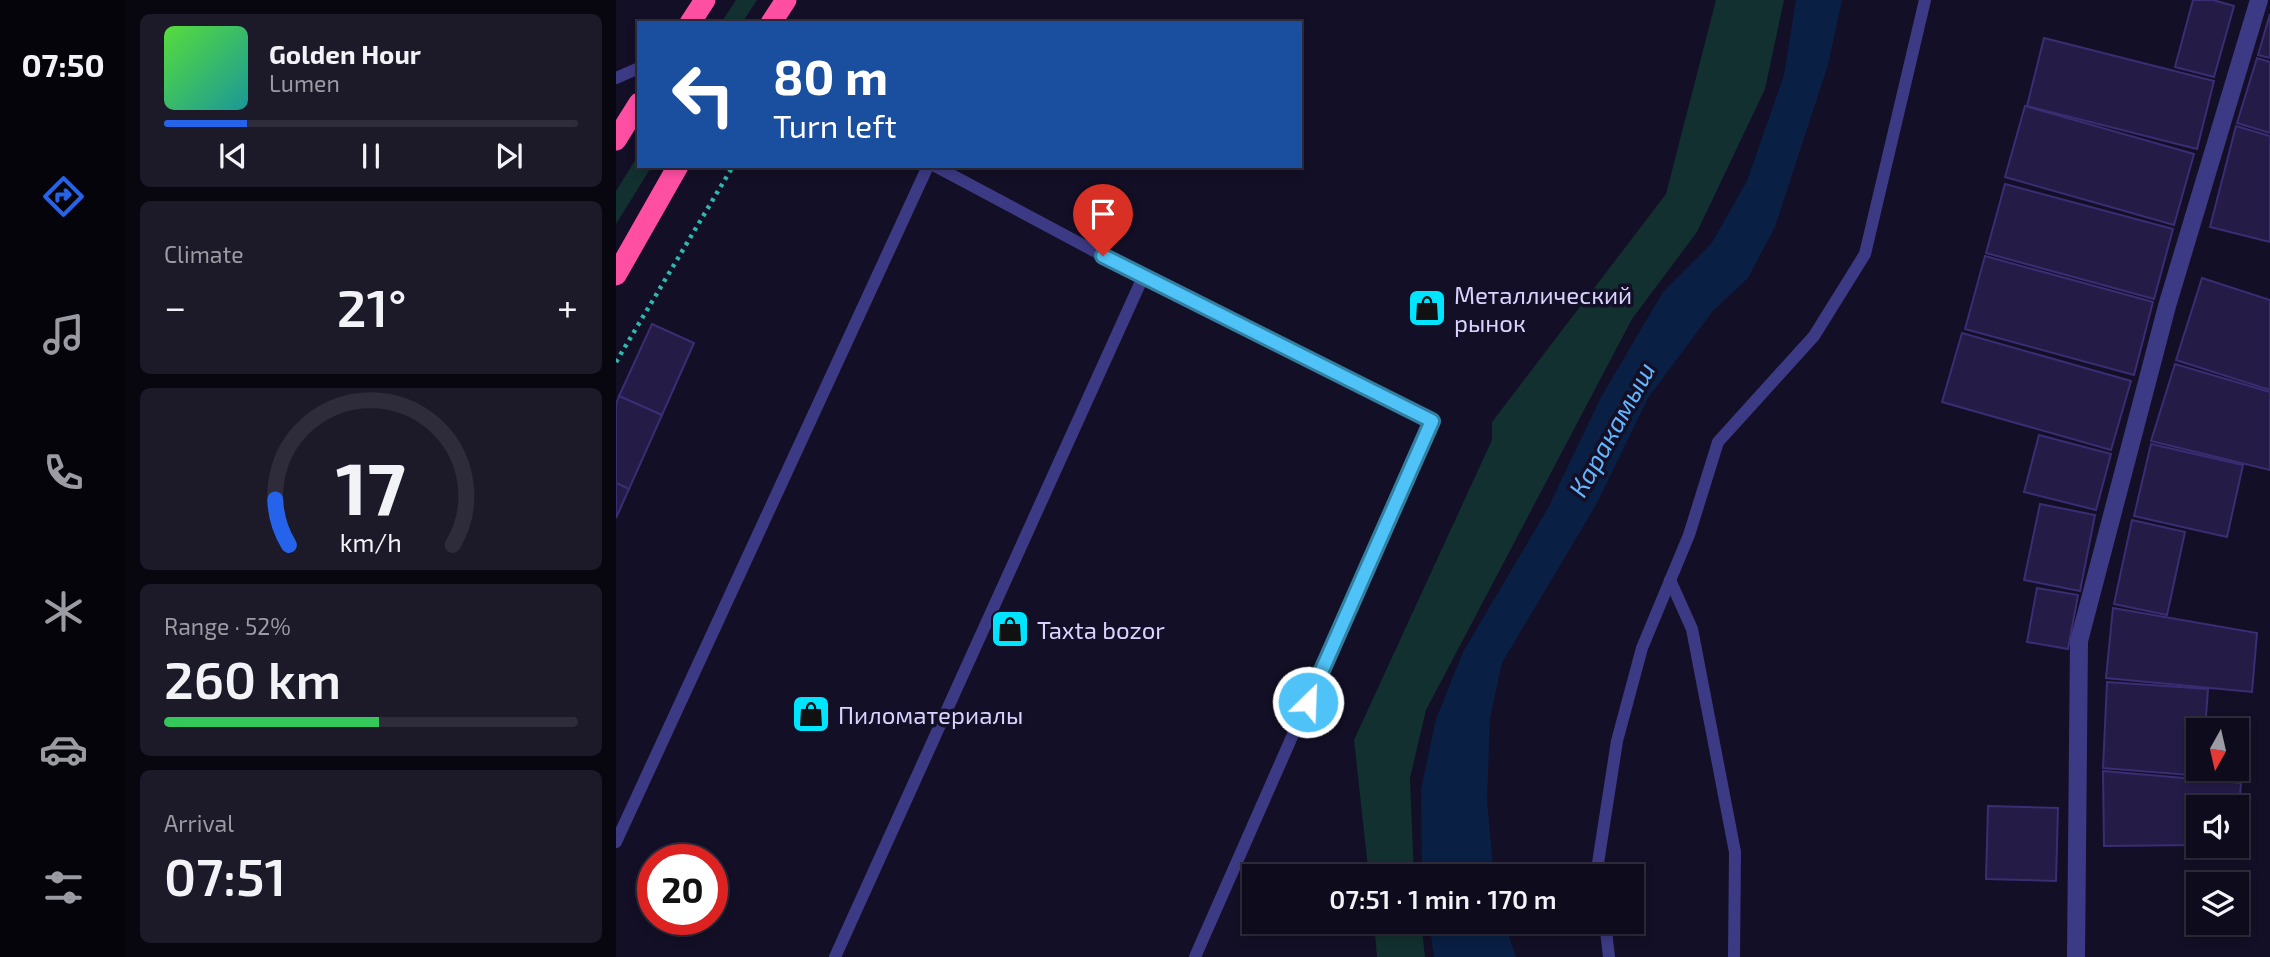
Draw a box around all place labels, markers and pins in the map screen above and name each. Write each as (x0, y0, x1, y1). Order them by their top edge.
pin (1073, 184, 1133, 256)
place label: Металлический рынок (1454, 280, 1632, 337)
shop icon: Металлический рынок (1406, 287, 1448, 329)
shop icon: Taxta bozor (989, 608, 1031, 650)
place label: Taxta bozor (1037, 615, 1165, 644)
shop icon: Пиломатериалы (790, 693, 832, 735)
place label: Пиломатериалы (838, 700, 1023, 729)

